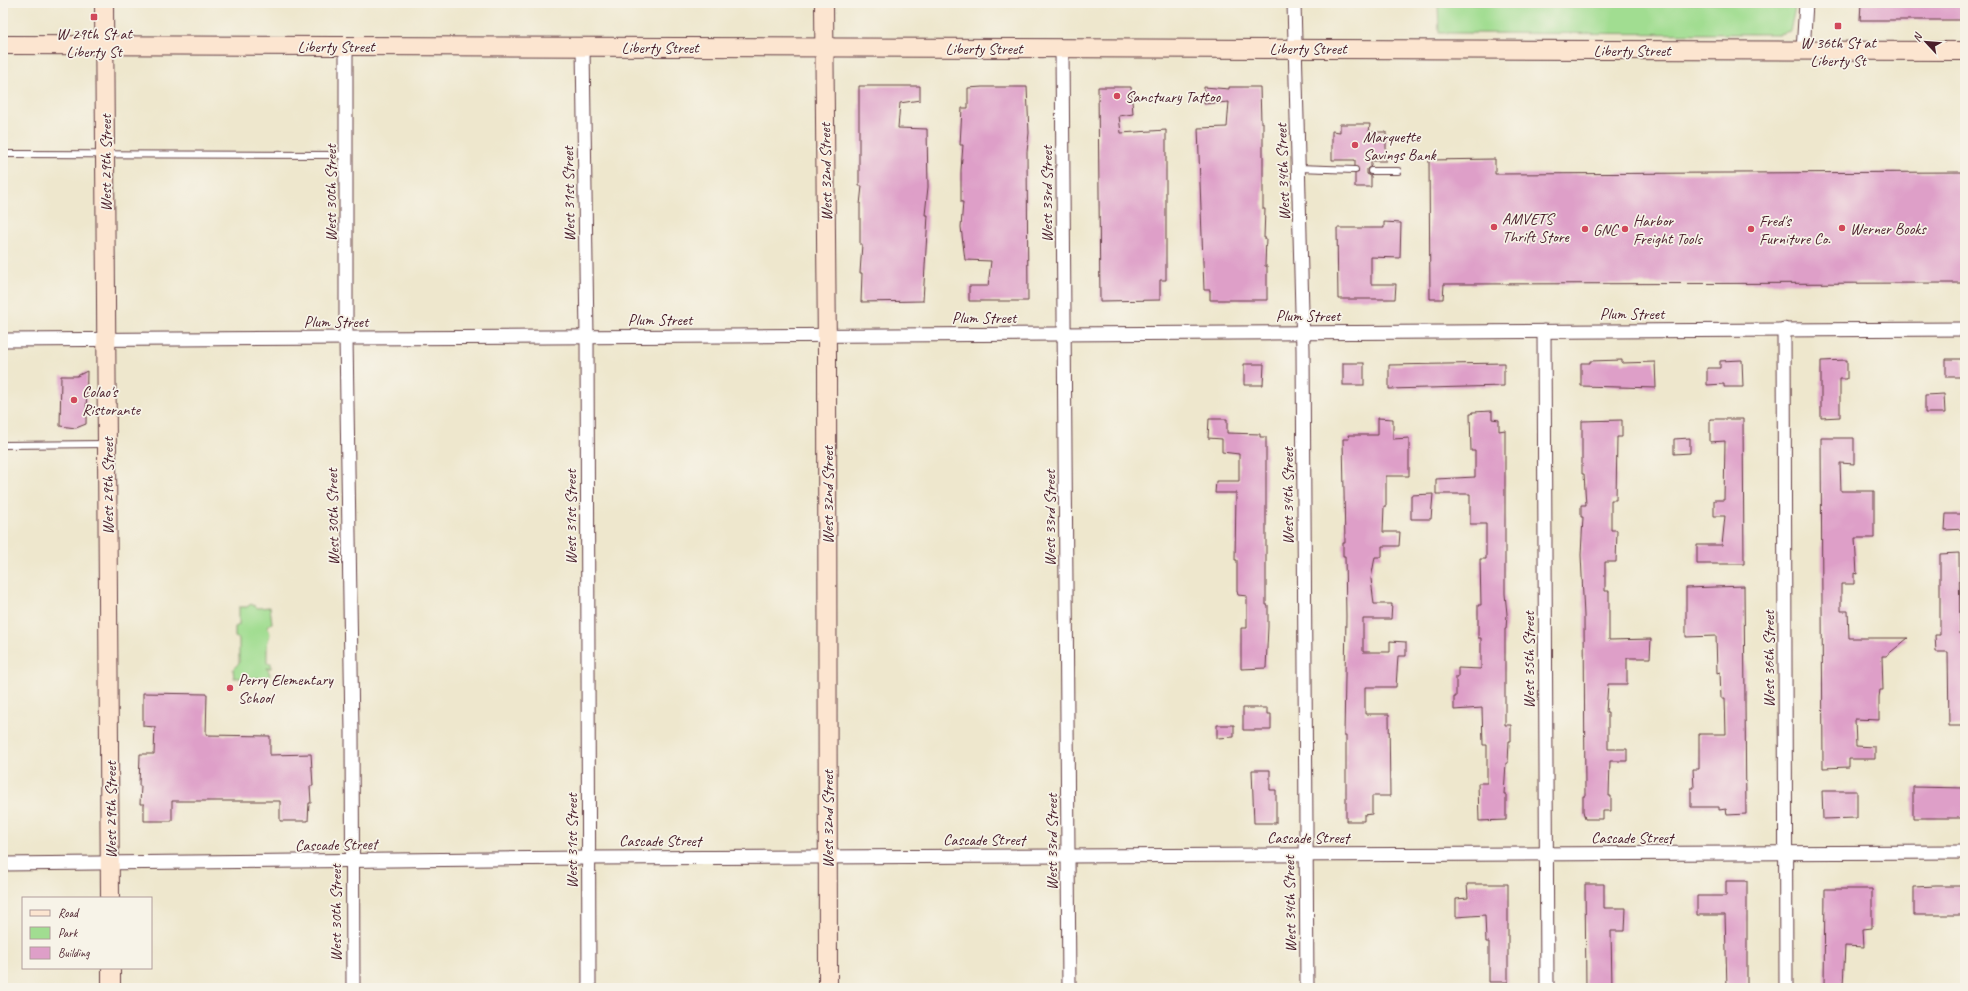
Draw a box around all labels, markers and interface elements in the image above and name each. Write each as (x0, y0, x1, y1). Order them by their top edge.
marker: W 29th St at Liberty St (89, 12, 99, 22)
marker: W 36th St at Liberty St (1833, 21, 1843, 31)
north arrow (1906, 22, 1946, 62)
place label: W 29th St at Liberty St (56, 24, 133, 62)
text: N (1909, 30, 1926, 44)
place label: W 36th St at Liberty St (1800, 33, 1877, 71)
street label: Liberty Street (297, 37, 376, 57)
street label: Liberty Street (621, 38, 700, 58)
street label: Liberty Street (945, 39, 1024, 59)
street label: Liberty Street (1269, 39, 1348, 59)
street label: Liberty Street (1593, 41, 1672, 61)
place label: Sanctuary Tattoo (1125, 87, 1221, 107)
marker: Sanctuary Tattoo (1112, 91, 1122, 101)
street label: West 29th Street (96, 113, 116, 211)
street label: West 32nd Street (815, 121, 837, 221)
street label: West 34th Street (1271, 122, 1295, 221)
place label: Marquette Savings Bank (1363, 127, 1437, 165)
marker: Marquette Savings Bank (1350, 140, 1360, 150)
street label: West 30th Street (321, 143, 341, 241)
street label: West 33rd Street (1037, 144, 1057, 242)
street label: West 31st Street (558, 145, 580, 242)
place label: AMVETS Thrift Store (1502, 209, 1570, 247)
place label: Harbor Freight Tools (1633, 211, 1703, 249)
place label: Fred's Furniture Co. (1759, 211, 1831, 249)
place label: Werner Books (1850, 219, 1927, 239)
place label: GNC (1593, 220, 1620, 240)
marker: AMVETS Thrift Store (1489, 222, 1499, 232)
marker: Werner Books (1837, 223, 1847, 233)
marker: GNC (1580, 224, 1590, 234)
marker: Harbor Freight Tools (1620, 224, 1630, 234)
marker: Fred's Furniture Co. (1746, 224, 1756, 234)
street label: Plum Street (1600, 304, 1666, 324)
street label: Plum Street (1276, 306, 1342, 326)
street label: Plum Street (952, 308, 1018, 328)
street label: Plum Street (628, 310, 694, 330)
street label: Plum Street (304, 312, 370, 332)
place label: Colao's Ristorante (82, 382, 142, 420)
marker: Colao's Ristorante (69, 395, 79, 405)
street label: West 29th Street (98, 436, 118, 534)
street label: West 32nd Street (818, 444, 838, 544)
street label: West 34th Street (1278, 446, 1298, 544)
street label: West 30th Street (322, 467, 344, 566)
street label: West 31st Street (561, 468, 581, 565)
street label: West 33rd Street (1040, 468, 1060, 566)
street label: West 36th Street (1759, 609, 1779, 707)
street label: West 35th Street (1519, 610, 1539, 708)
place label: Perry Elementary School (238, 670, 334, 708)
marker: Perry Elementary School (225, 683, 235, 693)
street label: West 29th Street (101, 760, 121, 858)
street label: West 32nd Street (818, 768, 838, 868)
street label: West 31st Street (562, 792, 582, 889)
street label: West 33rd Street (1042, 792, 1062, 890)
street label: Cascade Street (1267, 828, 1352, 848)
street label: Cascade Street (1591, 828, 1676, 848)
street label: Cascade Street (943, 830, 1028, 850)
street label: Cascade Street (619, 831, 704, 851)
street label: Cascade Street (295, 834, 380, 856)
street label: West 34th Street (1279, 854, 1301, 953)
street label: West 30th Street (326, 863, 346, 961)
legend (22, 897, 152, 969)
text: Road (58, 905, 80, 921)
text: Park (58, 925, 79, 941)
text: Building (58, 945, 90, 961)

